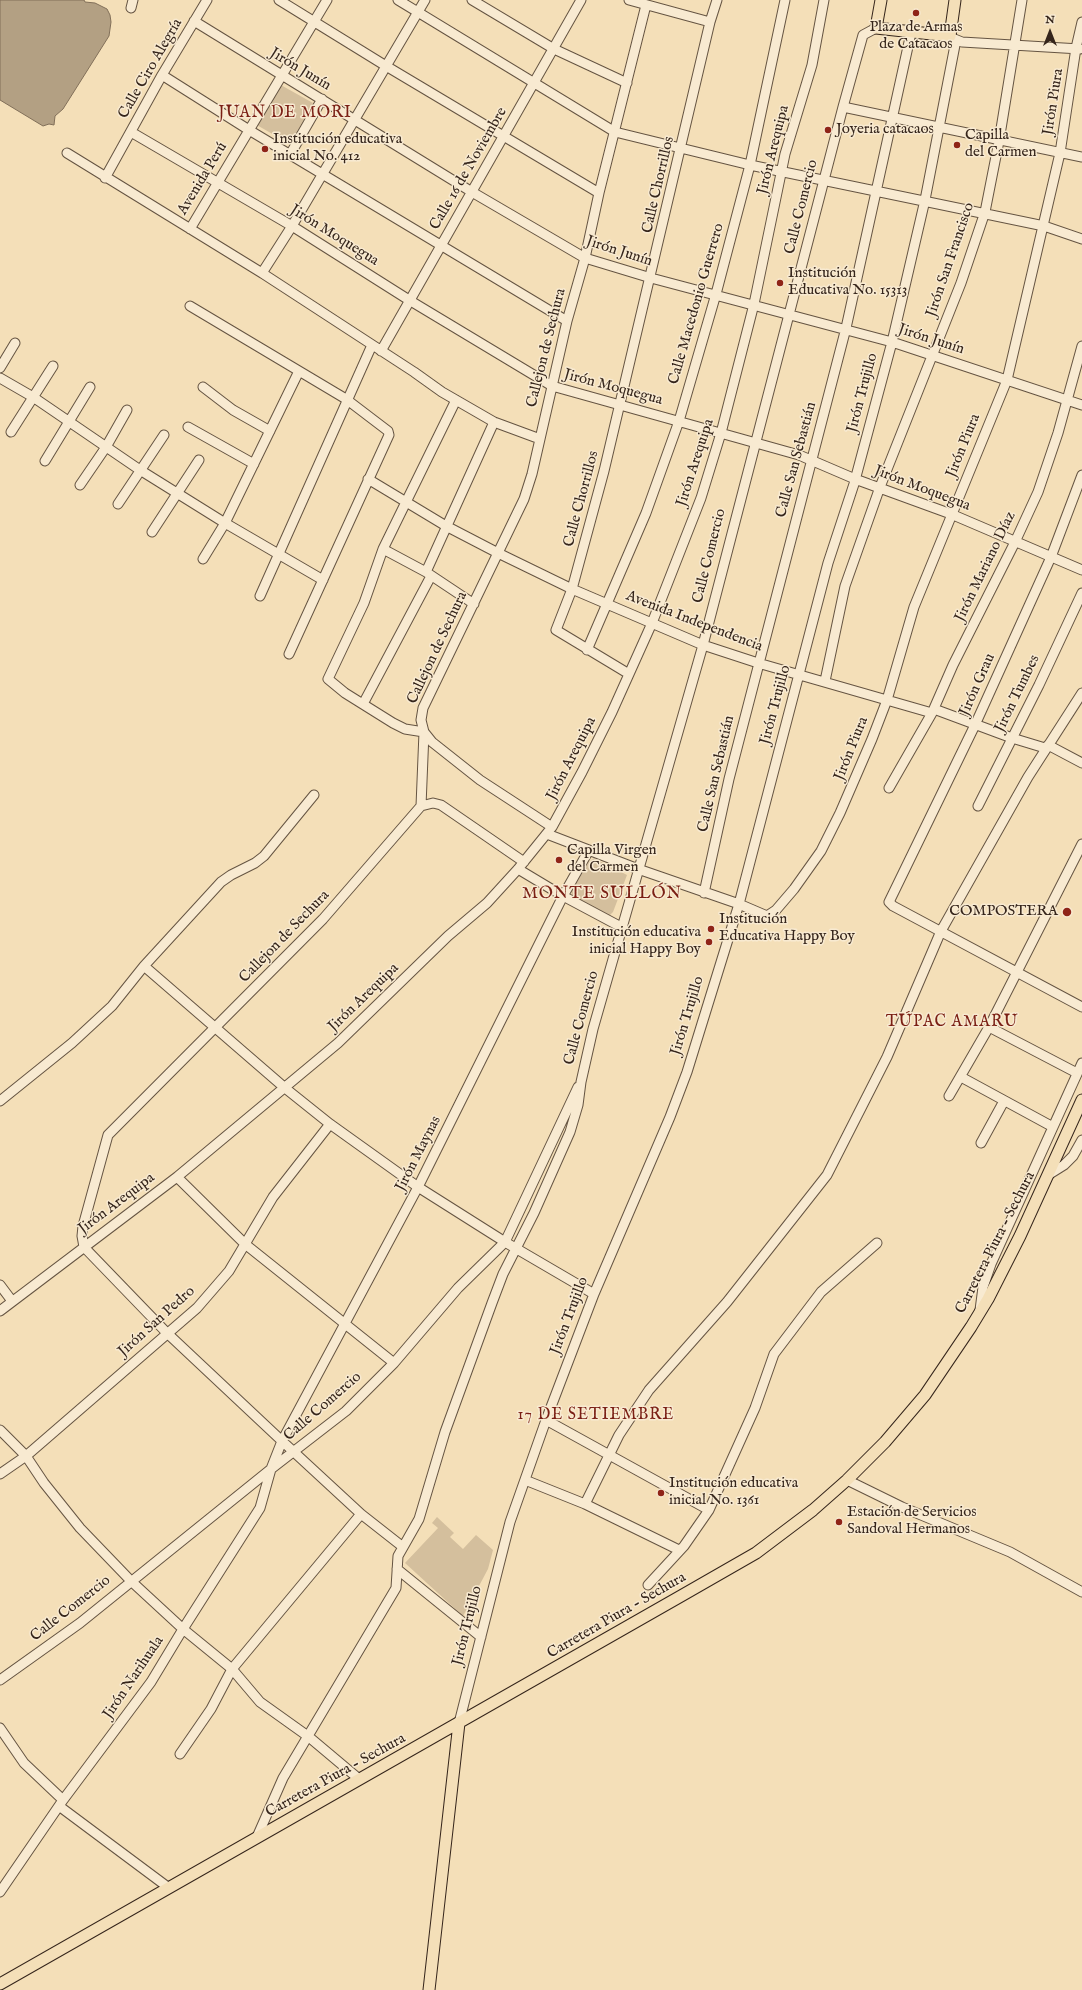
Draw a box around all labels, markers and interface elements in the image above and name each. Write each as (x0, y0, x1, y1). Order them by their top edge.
marker: Plaza de Armas de Catacaos (911, 8, 921, 18)
north arrow (1030, 12, 1070, 52)
text: N (1045, 13, 1055, 27)
street label: Calle Ciro Alegría (115, 16, 187, 122)
place label: Plaza de Armas de Catacaos (869, 19, 963, 54)
street label: Jirón Junín (266, 45, 334, 95)
street label: Jirón Piura (1040, 67, 1068, 137)
district label: JUAN DE MORI (218, 104, 352, 124)
street label: Calle 16 de Noviembre (427, 104, 511, 234)
street label: Jirón Arequipa (754, 104, 794, 196)
place label: Joyeria catacaos (836, 121, 934, 139)
marker: Joyeria catacaos (823, 125, 833, 135)
place label: Capilla del Carmen (965, 127, 1036, 162)
place label: Institución educativa inicial No. 412 (273, 131, 402, 166)
street label: Calle Chorrillos (639, 135, 679, 235)
street label: Avenida Perú (174, 139, 232, 219)
marker: Capilla del Carmen (952, 140, 962, 150)
marker: Institución educativa inicial No. 412 (260, 144, 270, 154)
street label: Calle Comercio (782, 158, 822, 256)
street label: Jirón San Francisco (923, 200, 979, 320)
street label: Jirón Moquegua (286, 202, 382, 270)
street label: Calle Macedonio Guerrero (665, 221, 729, 387)
street label: Jirón Junín (584, 233, 654, 271)
place label: Institución Educativa No. 15313 (788, 265, 907, 300)
marker: Institución Educativa No. 15313 (775, 278, 785, 288)
street label: Callejon de Sechura (524, 287, 570, 409)
street label: Jirón Junín (896, 321, 966, 359)
street label: Jirón Trujillo (844, 351, 882, 435)
street label: Jirón Moquegua (562, 366, 664, 410)
street label: Calle San Sebastián (773, 400, 821, 520)
street label: Jirón Piura (943, 411, 985, 481)
street label: Jirón Arequipa (673, 417, 719, 509)
street label: Calle Chorrillos (561, 449, 603, 549)
street label: Jirón Moquegua (871, 462, 973, 516)
street label: Calle Comercio (690, 507, 730, 605)
street label: Jirón Mariano Díaz (952, 509, 1020, 625)
street label: Avenida Independencia (623, 588, 765, 656)
street label: Callejon de Sechura (404, 589, 472, 707)
street label: Jirón Grau (956, 651, 1000, 719)
street label: Jirón Tumbes (992, 652, 1044, 736)
street label: Jirón Trujillo (757, 663, 795, 747)
street label: Jirón Arequipa (543, 714, 601, 804)
street label: Calle San Sebastián (695, 714, 739, 834)
street label: Jirón Piura (831, 714, 873, 784)
place label: Capilla Virgen del Carmen (567, 842, 657, 877)
marker: Capilla Virgen del Carmen (554, 855, 564, 865)
district label: MONTE SULLÓN (522, 885, 682, 905)
street label: Callejon de Sechura (236, 887, 334, 987)
place label: COMPOSTERA (949, 903, 1058, 921)
marker: COMPOSTERA (1061, 906, 1073, 918)
place label: Institución Educativa Happy Boy (719, 911, 855, 946)
place label: Institución educativa inicial Happy Boy (572, 924, 701, 959)
marker: Institución Educativa Happy Boy (706, 924, 716, 934)
marker: Institución educativa inicial Happy Boy (704, 937, 714, 947)
street label: Jirón Arequipa (325, 960, 403, 1036)
street label: Calle Comercio (561, 969, 603, 1067)
street label: Jirón Trujillo (667, 974, 709, 1058)
district label: TÚPAC AMARU (886, 1013, 1018, 1033)
street label: Jirón Maynas (392, 1113, 446, 1195)
street label: Jirón Arequipa (75, 1169, 159, 1239)
street label: Carretera Piura - Sechura (952, 1169, 1040, 1317)
street label: Jirón Trujillo (547, 1275, 593, 1357)
street label: Jirón San Pedro (115, 1283, 199, 1361)
street label: Calle Comercio (281, 1368, 365, 1446)
district label: 17 DE SETIEMBRE (518, 1406, 674, 1426)
place label: Institución educativa inicial No. 1361 (669, 1475, 798, 1510)
marker: Institución educativa inicial No. 1361 (656, 1488, 666, 1498)
place label: Estación de Servicios Sandoval Hermanos (847, 1504, 977, 1539)
marker: Estación de Servicios Sandoval Hermanos (834, 1517, 844, 1527)
street label: Carretera Piura - Sechura (545, 1569, 689, 1663)
street label: Calle Comercio (27, 1572, 115, 1646)
street label: Jirón Trujillo (449, 1584, 487, 1668)
street label: Jirón Narihuala (100, 1633, 168, 1723)
street label: Carretera Piura - Sechura (263, 1730, 409, 1822)

